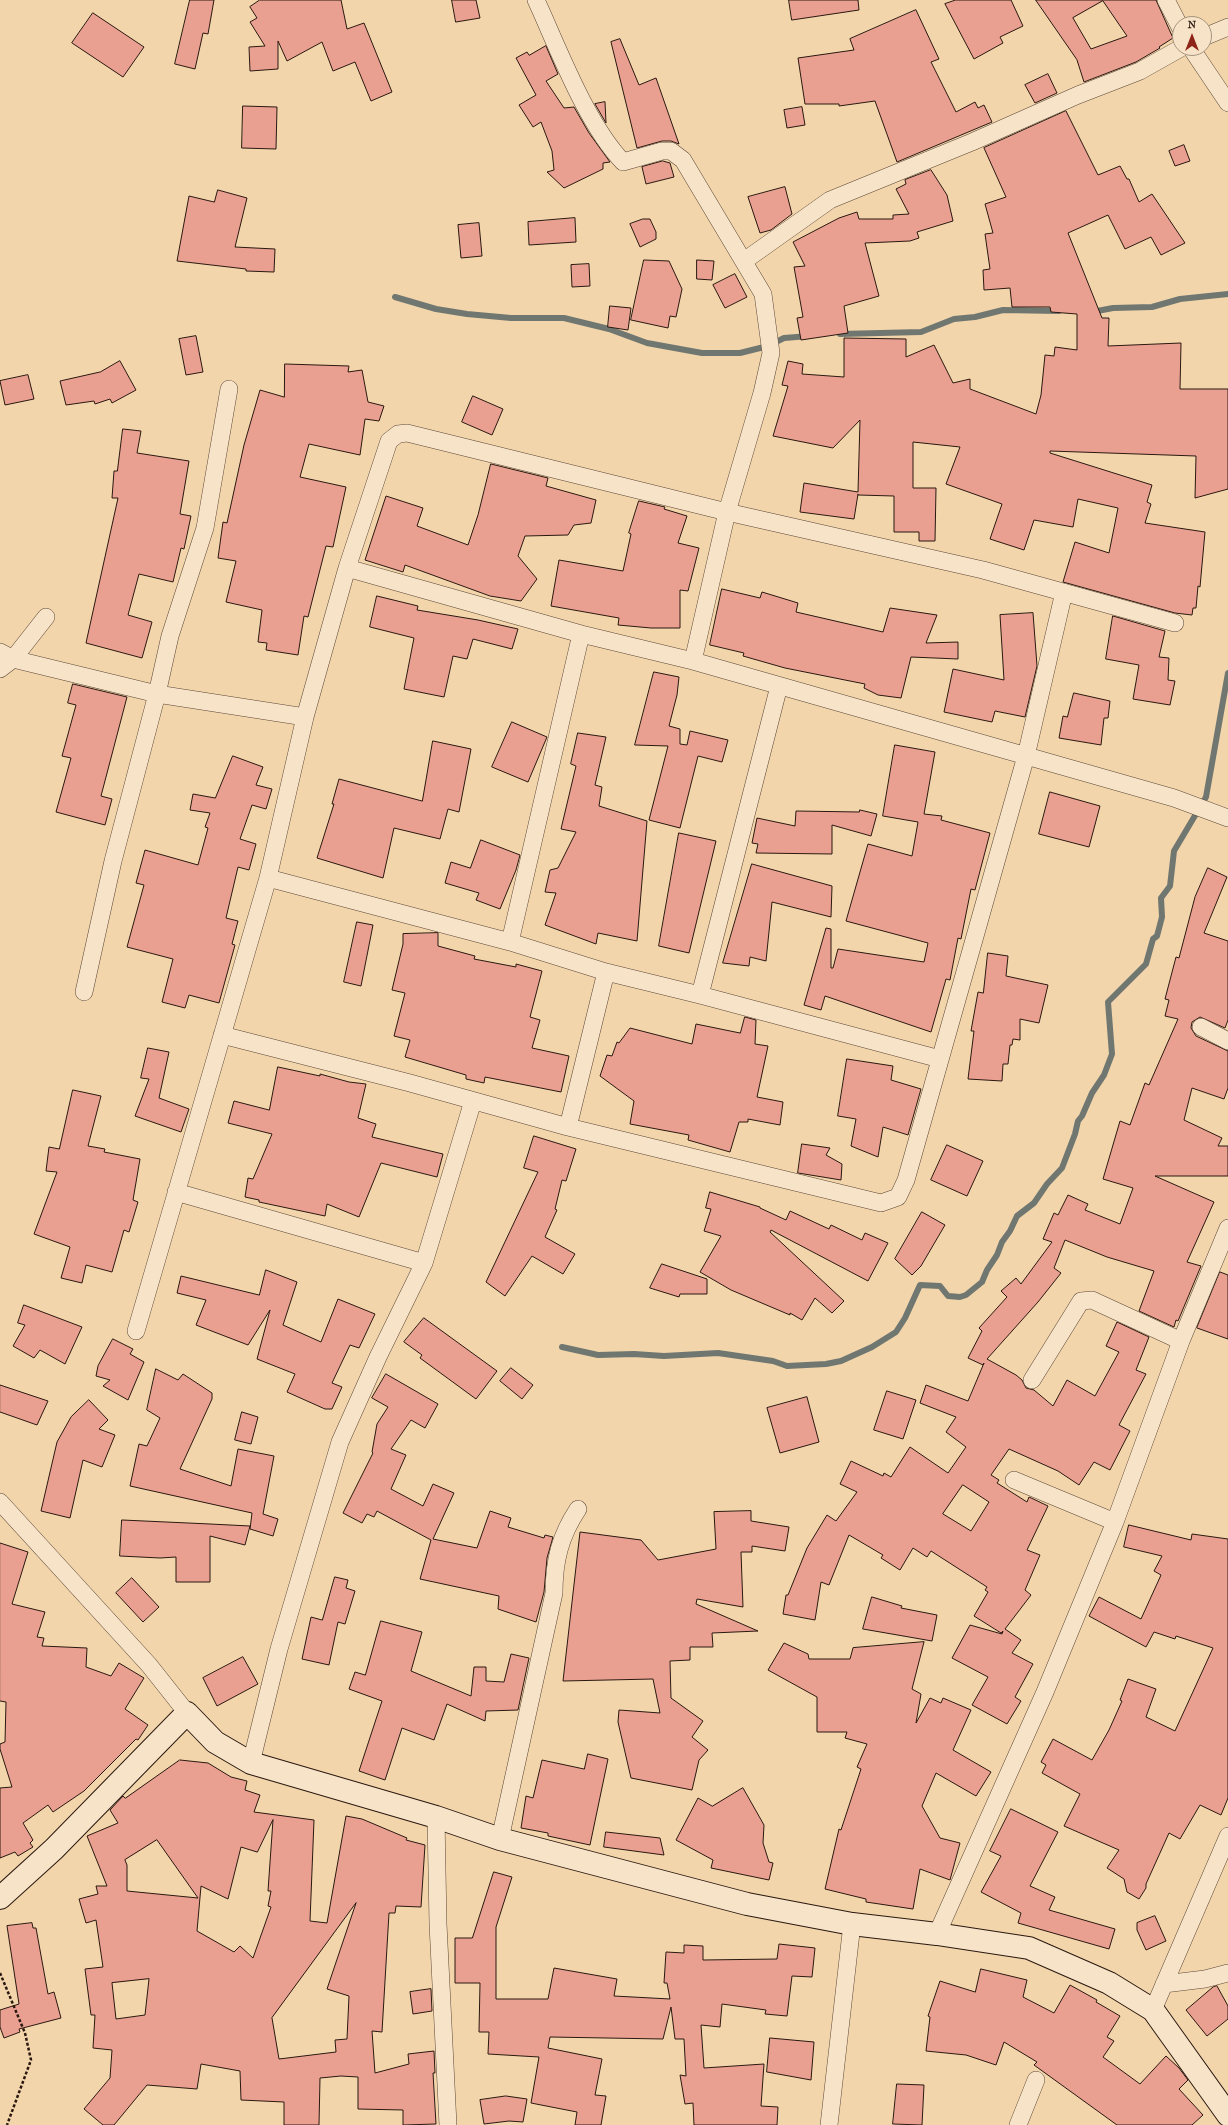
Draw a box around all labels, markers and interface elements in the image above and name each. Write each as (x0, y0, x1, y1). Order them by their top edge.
north arrow (1172, 16, 1212, 56)
text: N (1188, 18, 1196, 31)

